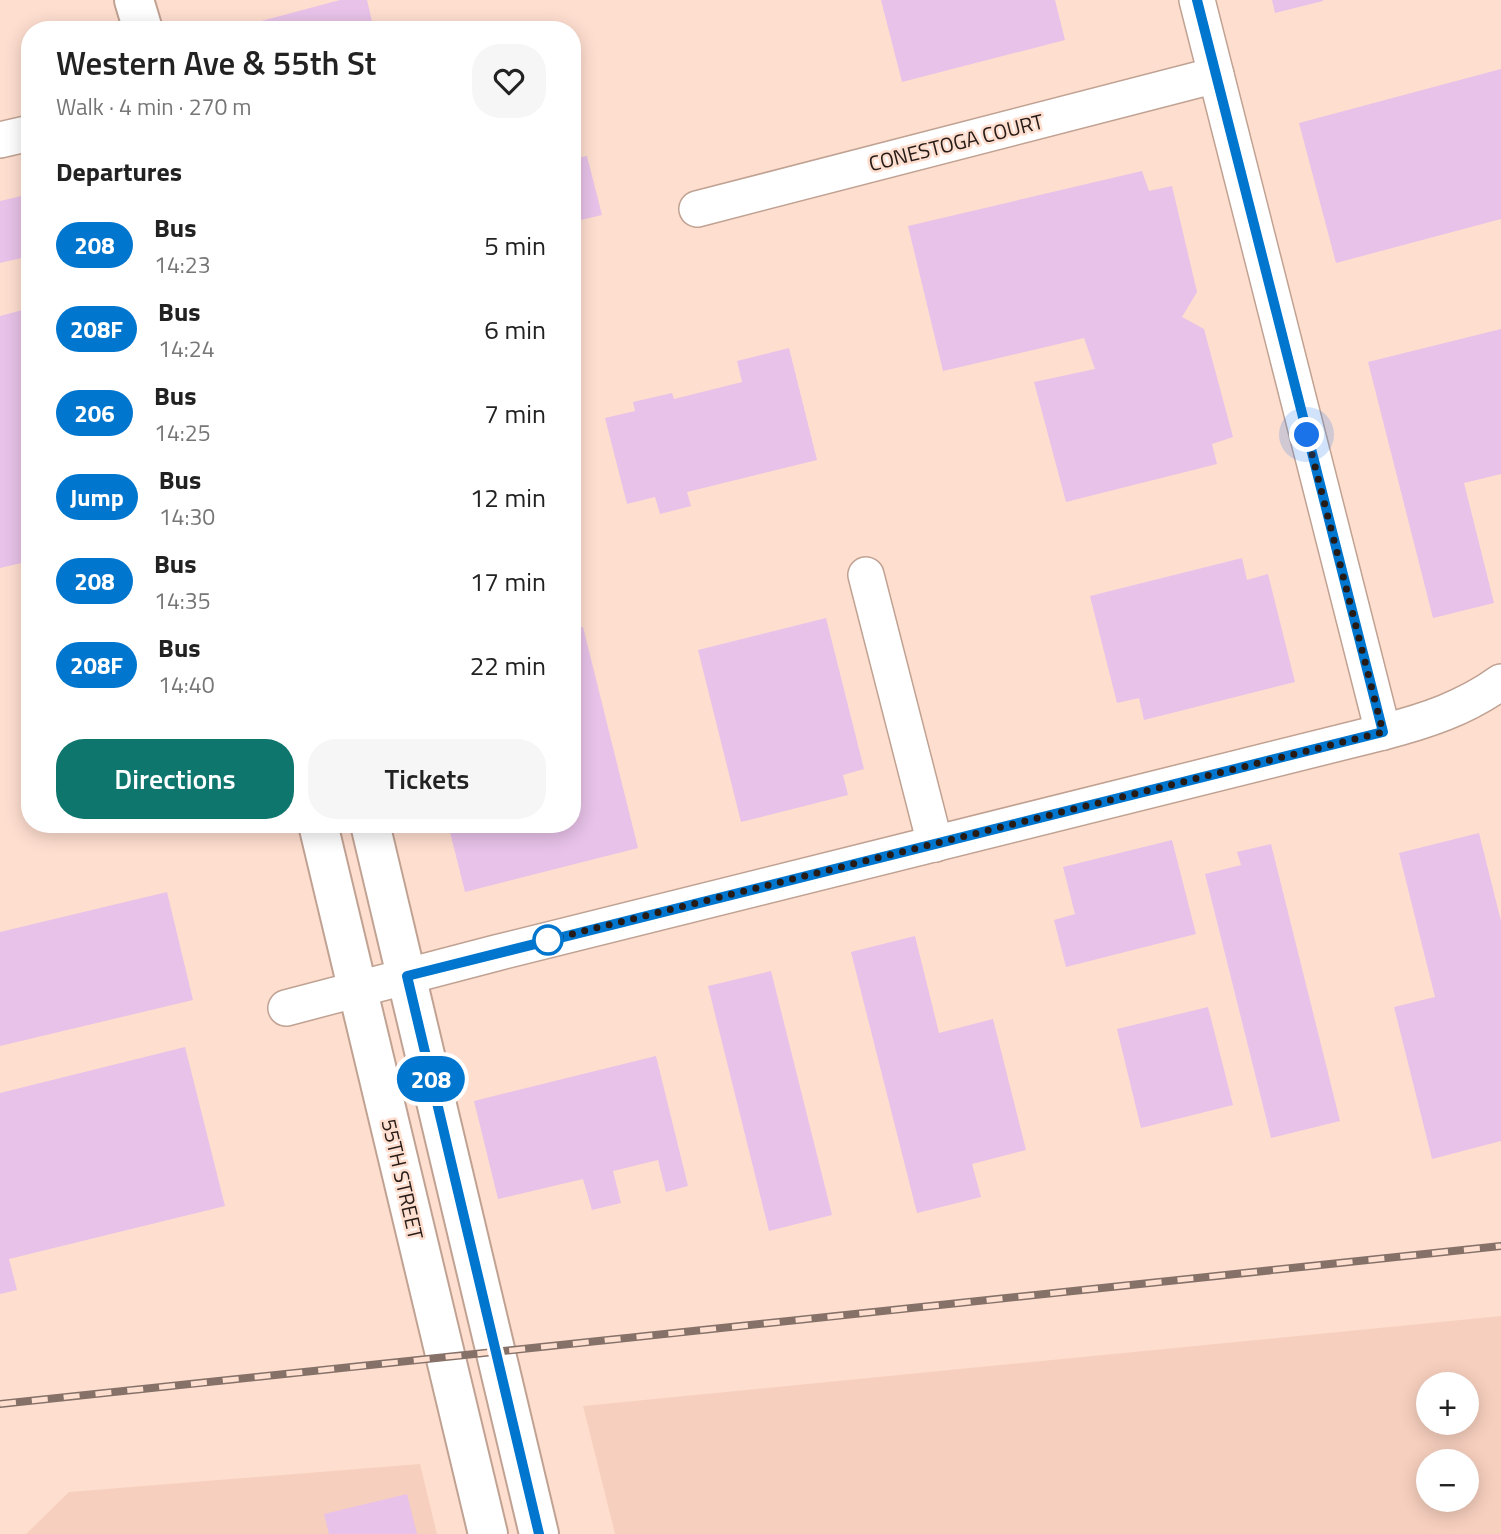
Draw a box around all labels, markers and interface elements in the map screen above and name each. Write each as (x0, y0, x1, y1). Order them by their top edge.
text: Western Ave & 55th St (56, 38, 376, 88)
button: heart (472, 44, 546, 118)
text: Walk · 4 min · 270 m (56, 89, 252, 124)
street label: CONESTOGA COURT (865, 105, 1047, 179)
text: Departures (56, 152, 182, 191)
text: Bus (154, 208, 196, 247)
text: 5 min (484, 226, 546, 265)
text: 208 (74, 227, 115, 263)
text: 14:23 (154, 247, 211, 282)
text: Bus (158, 292, 201, 331)
text: 6 min (484, 310, 546, 349)
text: 208F (70, 311, 123, 347)
text: 14:24 (158, 331, 215, 366)
text: Bus (154, 376, 196, 415)
text: 7 min (484, 394, 546, 433)
text: 206 (74, 395, 115, 431)
text: 14:25 (154, 415, 211, 450)
your location (1289, 417, 1324, 452)
text: Bus (159, 460, 201, 499)
text: 12 min (470, 478, 546, 517)
text: Jump (70, 479, 124, 515)
text: 14:30 (159, 499, 215, 534)
text: Bus (154, 544, 196, 583)
text: 17 min (470, 562, 546, 601)
text: 208 (74, 563, 115, 599)
text: 14:35 (154, 583, 211, 618)
text: Bus (158, 628, 201, 667)
text: 22 min (470, 646, 546, 685)
text: 208F (70, 647, 123, 683)
text: 14:40 (158, 667, 215, 702)
button: Directions (56, 739, 294, 819)
button: Tickets (308, 739, 546, 819)
unlabelled marker (533, 925, 563, 955)
line badge: 208 (391, 1056, 471, 1102)
text: 208 (411, 1061, 451, 1097)
street label: 55TH STREET (374, 1115, 432, 1243)
map controls (1416, 1372, 1479, 1512)
button: + (1416, 1372, 1479, 1435)
button: − (1416, 1449, 1479, 1512)

